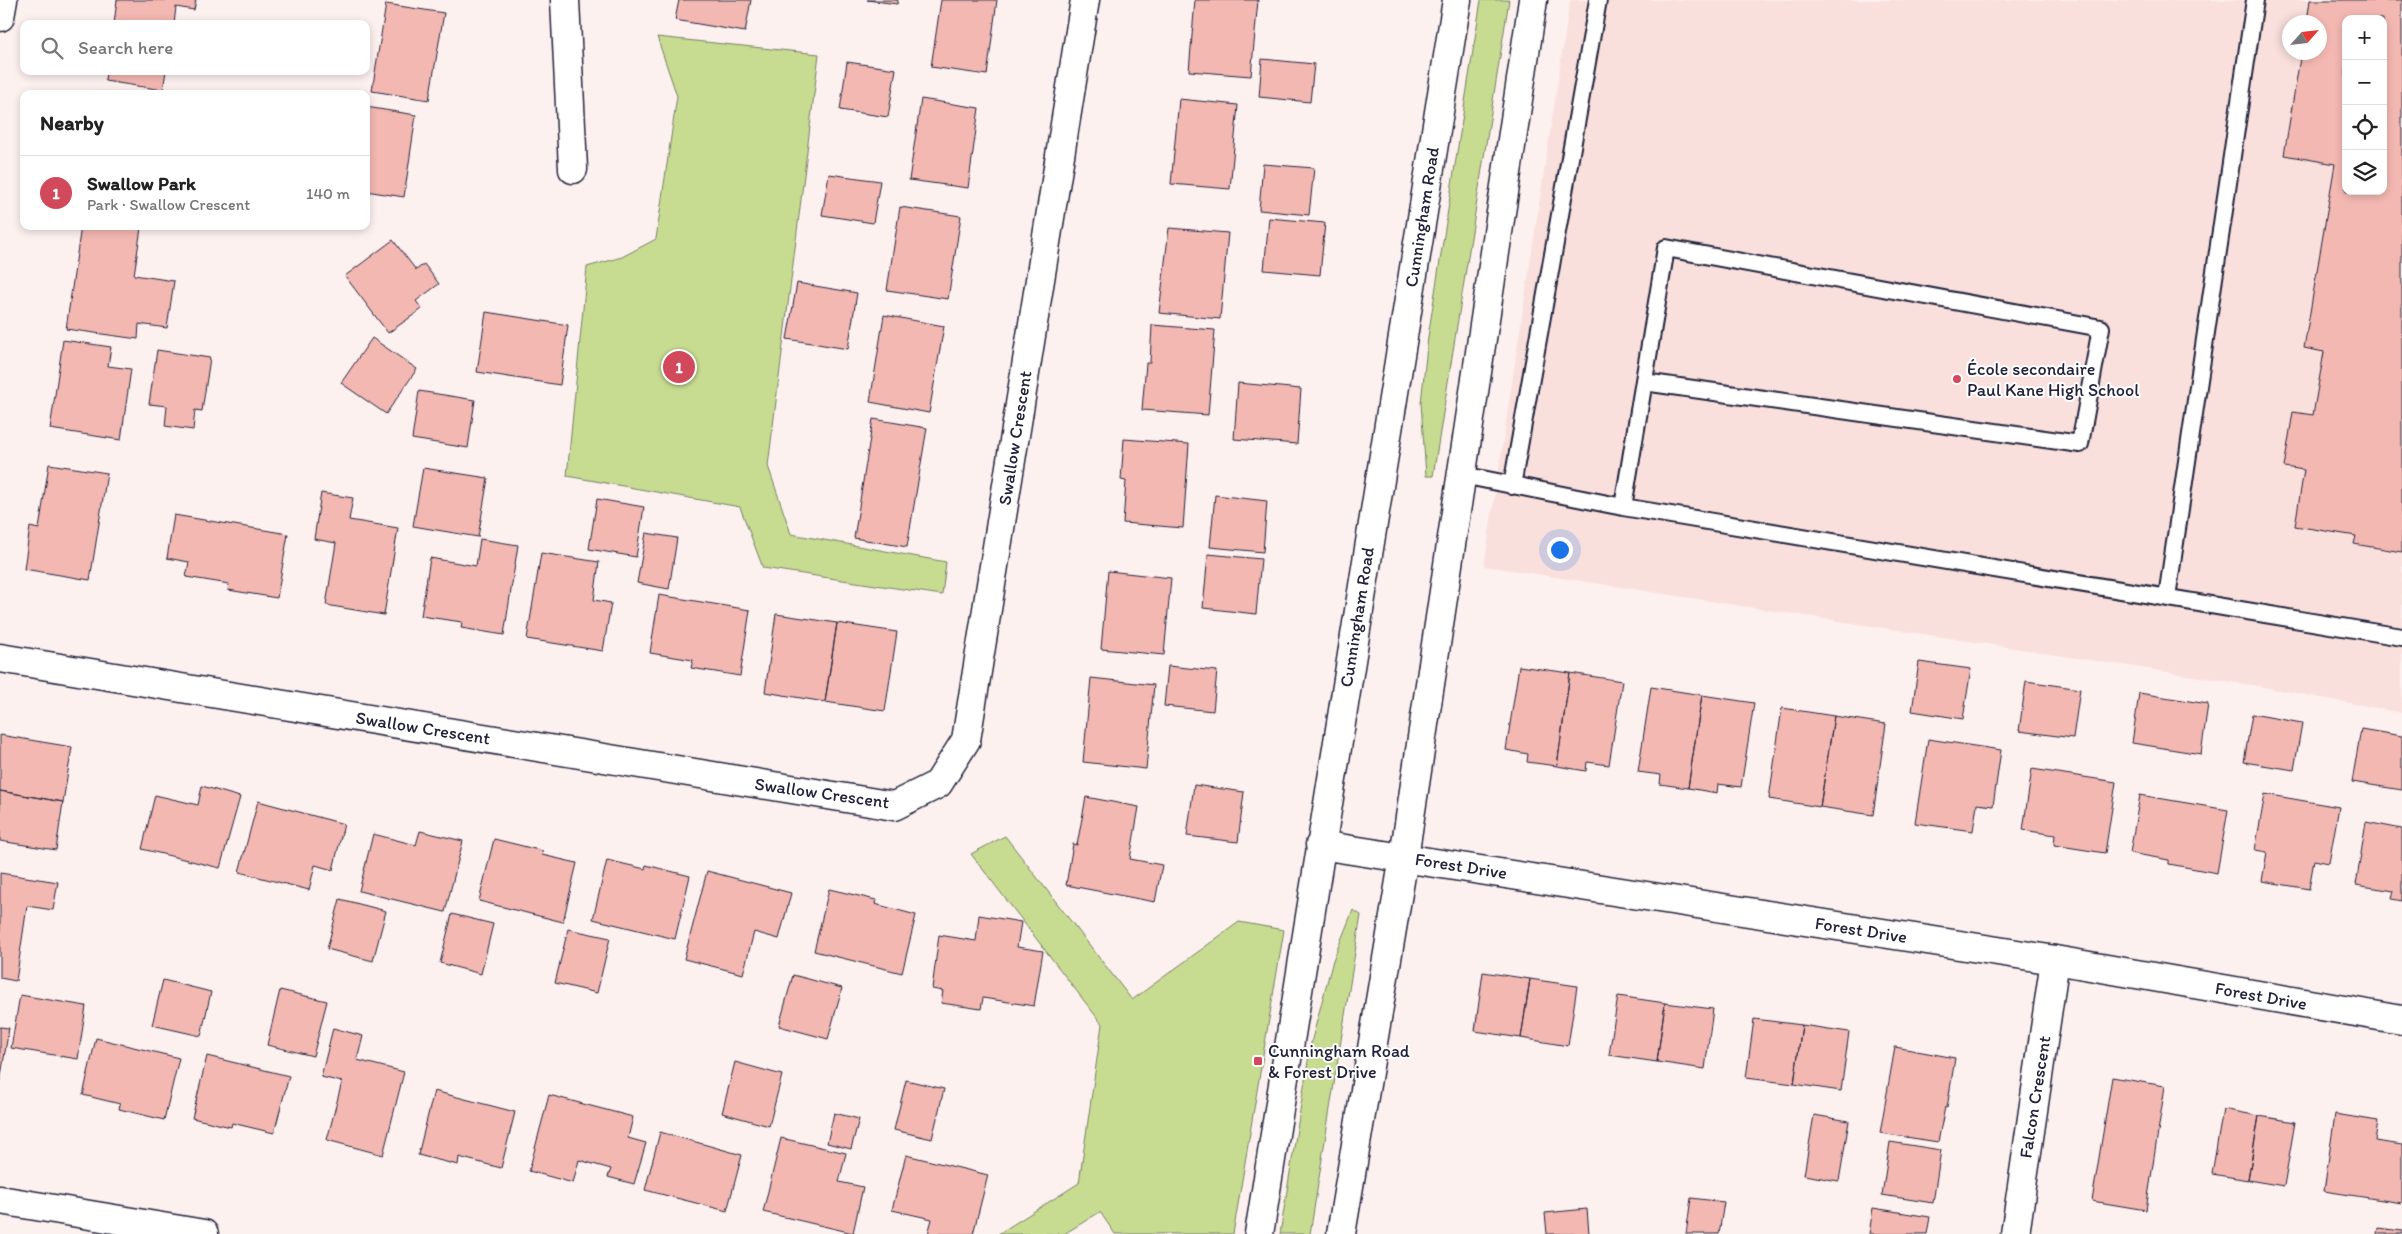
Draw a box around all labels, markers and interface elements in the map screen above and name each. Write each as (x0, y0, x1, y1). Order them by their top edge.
north arrow (2282, 15, 2327, 60)
map controls (2342, 15, 2387, 195)
button: + (2342, 15, 2387, 60)
search box (20, 20, 370, 75)
icon: search (38, 34, 66, 62)
text: Search here (78, 36, 173, 59)
button: − (2342, 60, 2387, 105)
button: locate (2342, 105, 2387, 150)
text: Nearby (40, 110, 104, 135)
street label: Cunningham Road (1400, 145, 1444, 289)
button: layers (2342, 150, 2387, 195)
text: Swallow Park (87, 172, 196, 195)
text: 1 (52, 184, 60, 203)
text: 140 m (306, 184, 350, 203)
text: Park · Swallow Crescent (87, 195, 250, 214)
pin: 1 (663, 348, 695, 386)
place label: École secondaire Paul Kane High School (1967, 358, 2139, 401)
street label: Swallow Crescent (994, 369, 1037, 507)
marker: École secondaire Paul Kane High School (1951, 373, 1963, 385)
your location (1547, 537, 1573, 563)
street label: Cunningham Road (1335, 545, 1379, 689)
street label: Swallow Crescent (354, 707, 492, 750)
street label: Swallow Crescent (753, 773, 891, 813)
street label: Forest Drive (1413, 848, 1509, 884)
street label: Forest Drive (1813, 912, 1909, 948)
street label: Forest Drive (2213, 977, 2309, 1015)
street label: Falcon Crescent (2014, 1034, 2056, 1160)
place label: Cunningham Road & Forest Drive (1268, 1040, 1410, 1083)
marker: Cunningham Road & Forest Drive (1252, 1055, 1264, 1067)

